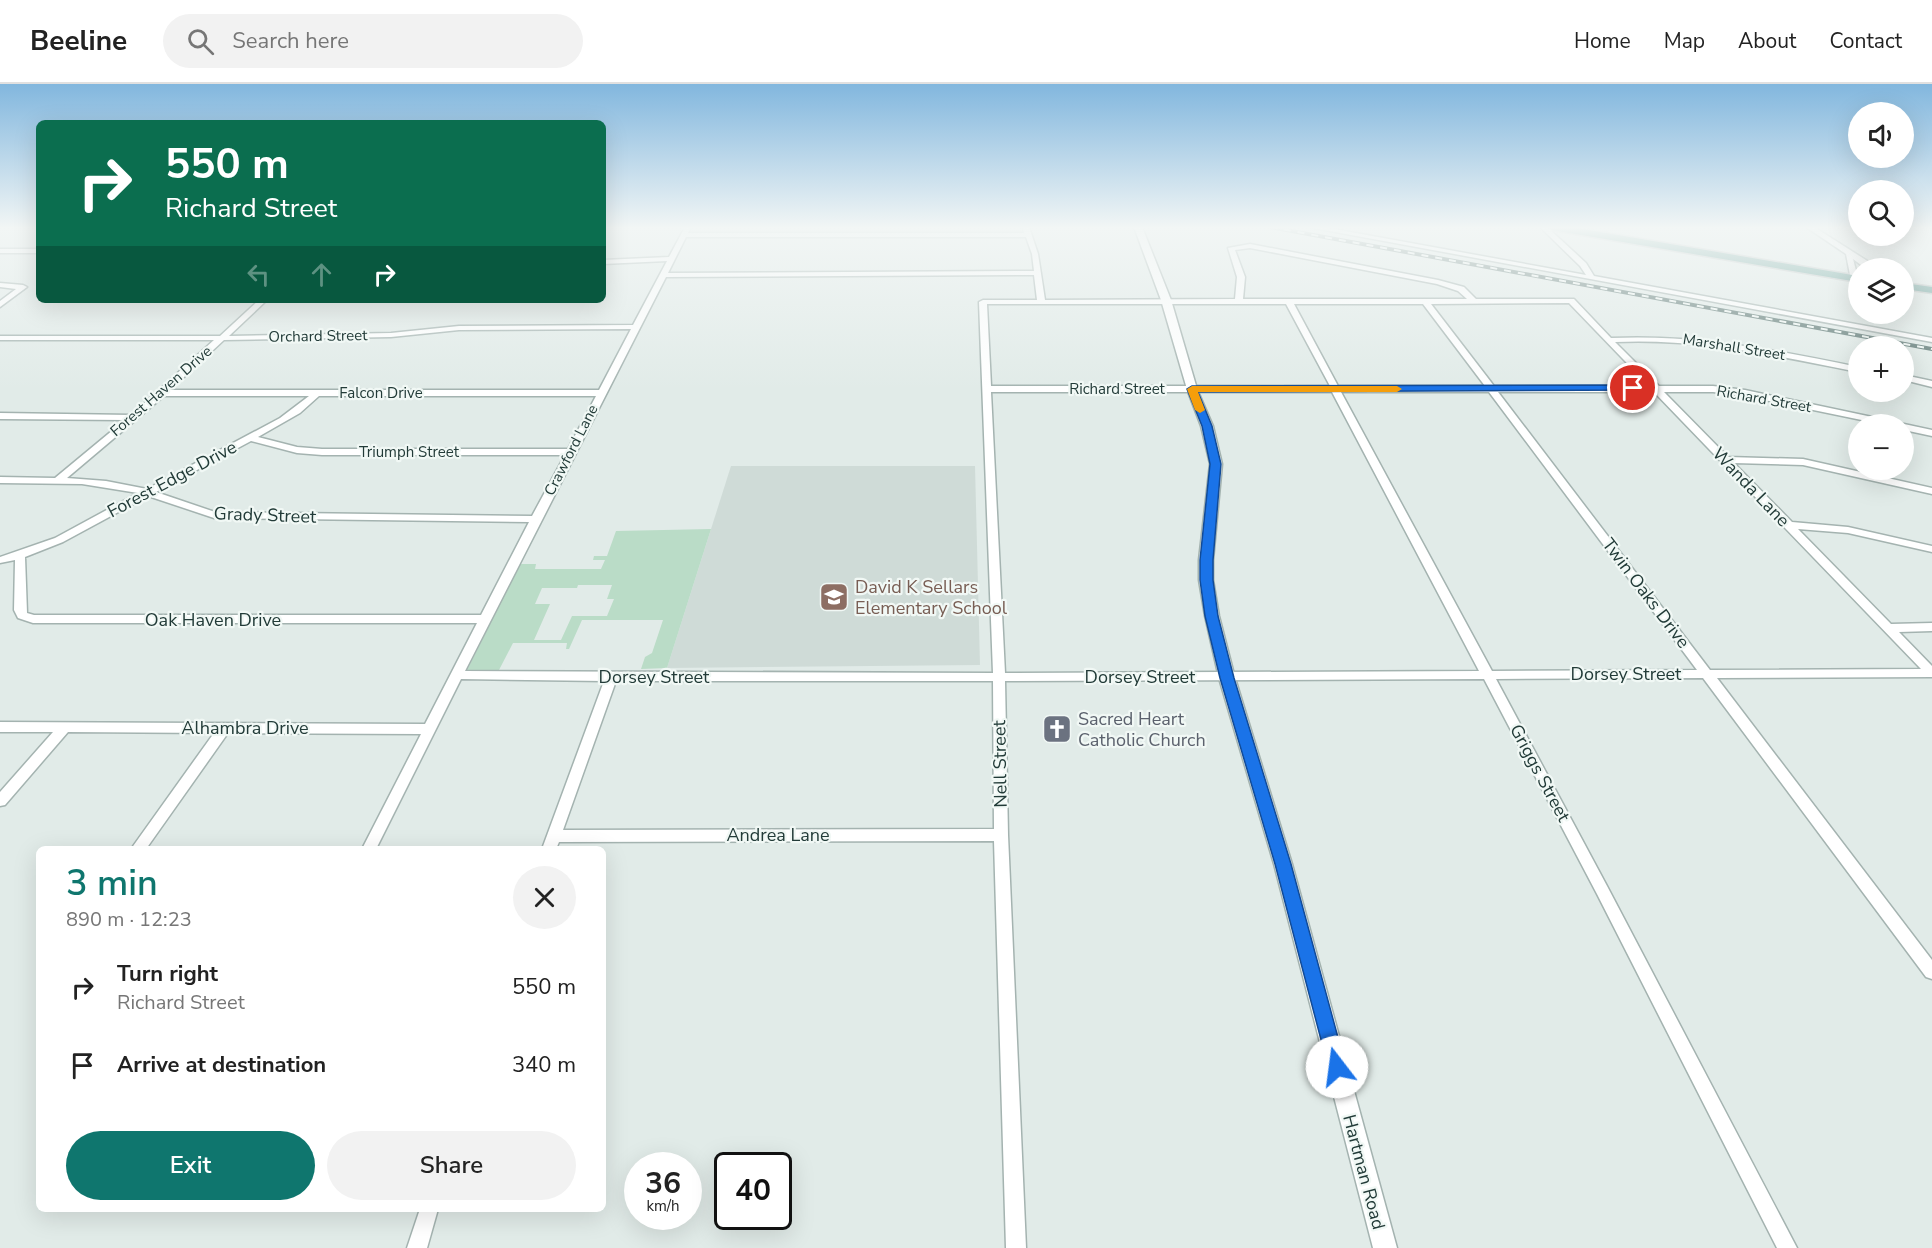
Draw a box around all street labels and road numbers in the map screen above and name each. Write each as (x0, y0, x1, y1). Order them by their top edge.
street label: Orchard Street (268, 325, 368, 347)
street label: Marshall Street (1681, 329, 1787, 365)
street label: Forest Haven Drive (106, 341, 216, 441)
street label: Richard Street (1069, 379, 1166, 399)
street label: Richard Street (1715, 381, 1814, 417)
street label: Falcon Drive (339, 383, 423, 403)
street label: Crawford Lane (539, 401, 603, 499)
street label: Forest Edge Drive (103, 435, 241, 523)
street label: Triumph Street (359, 442, 460, 462)
street label: Wanda Lane (1707, 442, 1795, 532)
street label: Grady Street (213, 501, 317, 529)
street label: Twin Oaks Drive (1597, 533, 1695, 653)
street label: Oak Haven Drive (145, 608, 281, 632)
street label: Dorsey Street (1571, 662, 1682, 686)
street label: Dorsey Street (599, 665, 710, 689)
street label: Dorsey Street (1085, 665, 1196, 689)
street label: Alhambra Drive (181, 716, 309, 740)
street label: Nell Street (987, 719, 1013, 808)
street label: Griggs Street (1504, 720, 1576, 827)
street label: Andrea Lane (726, 823, 830, 847)
street label: Hartman Road (1337, 1112, 1391, 1232)

